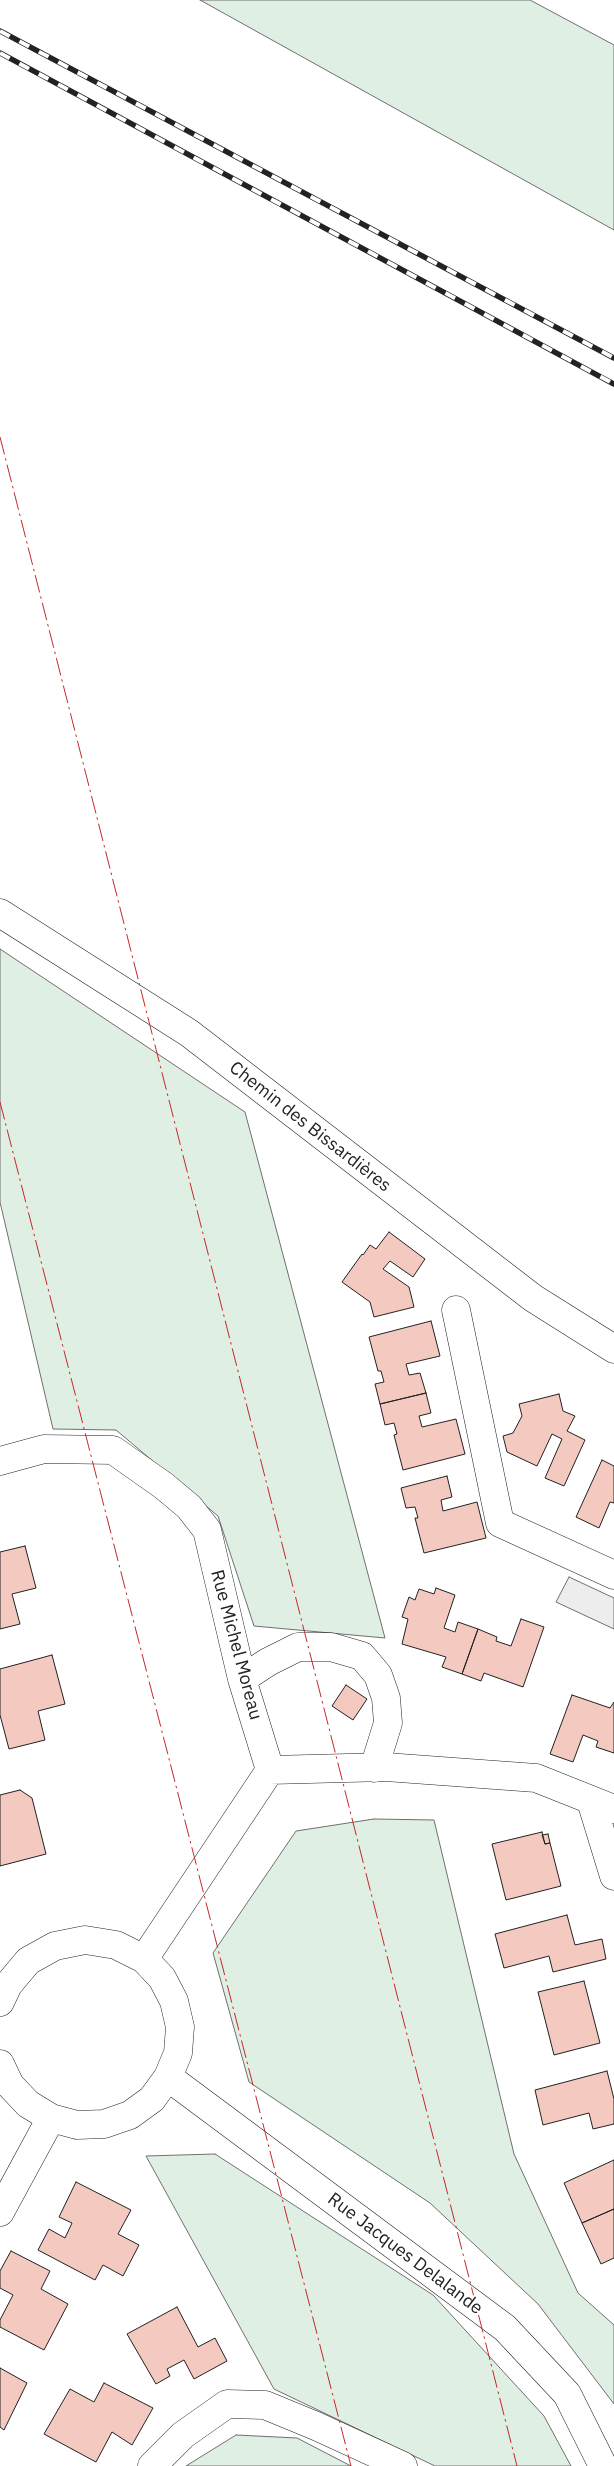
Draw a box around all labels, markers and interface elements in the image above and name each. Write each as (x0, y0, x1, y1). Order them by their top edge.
street label: Chemin des Bissardières (225, 1057, 395, 1197)
street label: Rue Michel Moreau (206, 1568, 266, 1722)
street label: Rue Jacques Delalande (323, 2189, 487, 2319)

